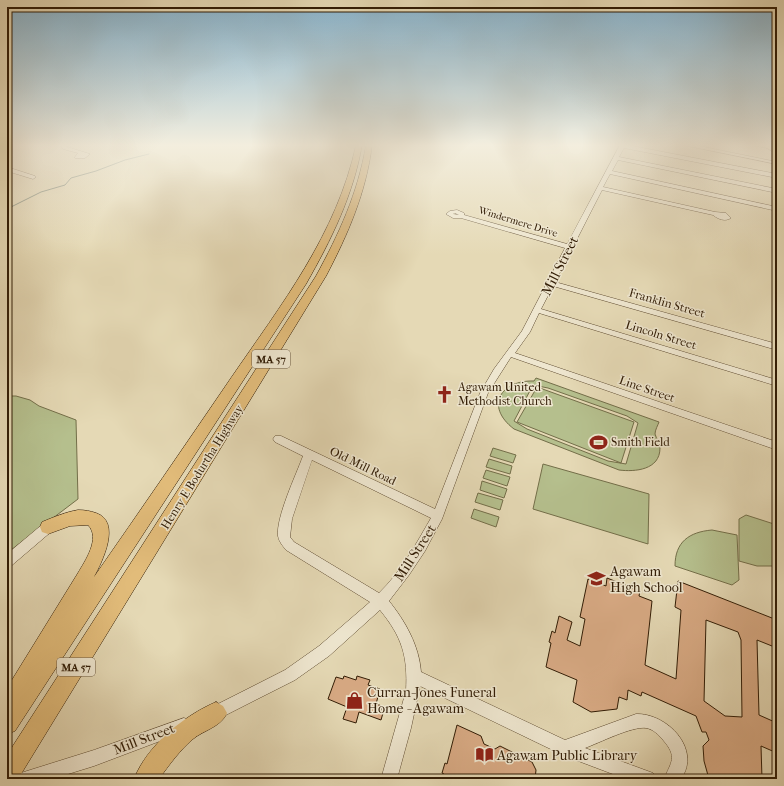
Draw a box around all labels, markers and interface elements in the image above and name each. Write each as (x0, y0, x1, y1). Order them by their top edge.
street label: Windermere Drive (476, 204, 559, 240)
street label: Mill Street (538, 233, 582, 299)
street label: Franklin Street (627, 285, 707, 321)
street label: Lincoln Street (624, 318, 699, 353)
road number: MA 57 (252, 350, 290, 368)
street label: Line Street (617, 373, 677, 405)
place label: Agawam United Methodist Church (457, 380, 552, 408)
church icon: Agawam United Methodist Church (435, 384, 455, 404)
street label: Henry E Bodurtha Highway (158, 402, 246, 532)
sports icon: Smith Field (588, 432, 608, 452)
place label: Smith Field (611, 435, 670, 449)
street label: Old Mill Road (327, 444, 399, 488)
street label: Mill Street (390, 521, 440, 585)
place label: Agawam High School (609, 563, 683, 596)
school or university icon: Agawam High School (587, 569, 607, 589)
road number: MA 57 (57, 658, 95, 676)
place label: Curran-Jones Funeral Home - Agawam (367, 684, 496, 717)
shop icon: Curran-Jones Funeral Home - Agawam (344, 690, 364, 710)
street label: Mill Street (111, 719, 177, 759)
library icon: Agawam Public Library (474, 745, 494, 765)
place label: Agawam Public Library (496, 747, 638, 764)

